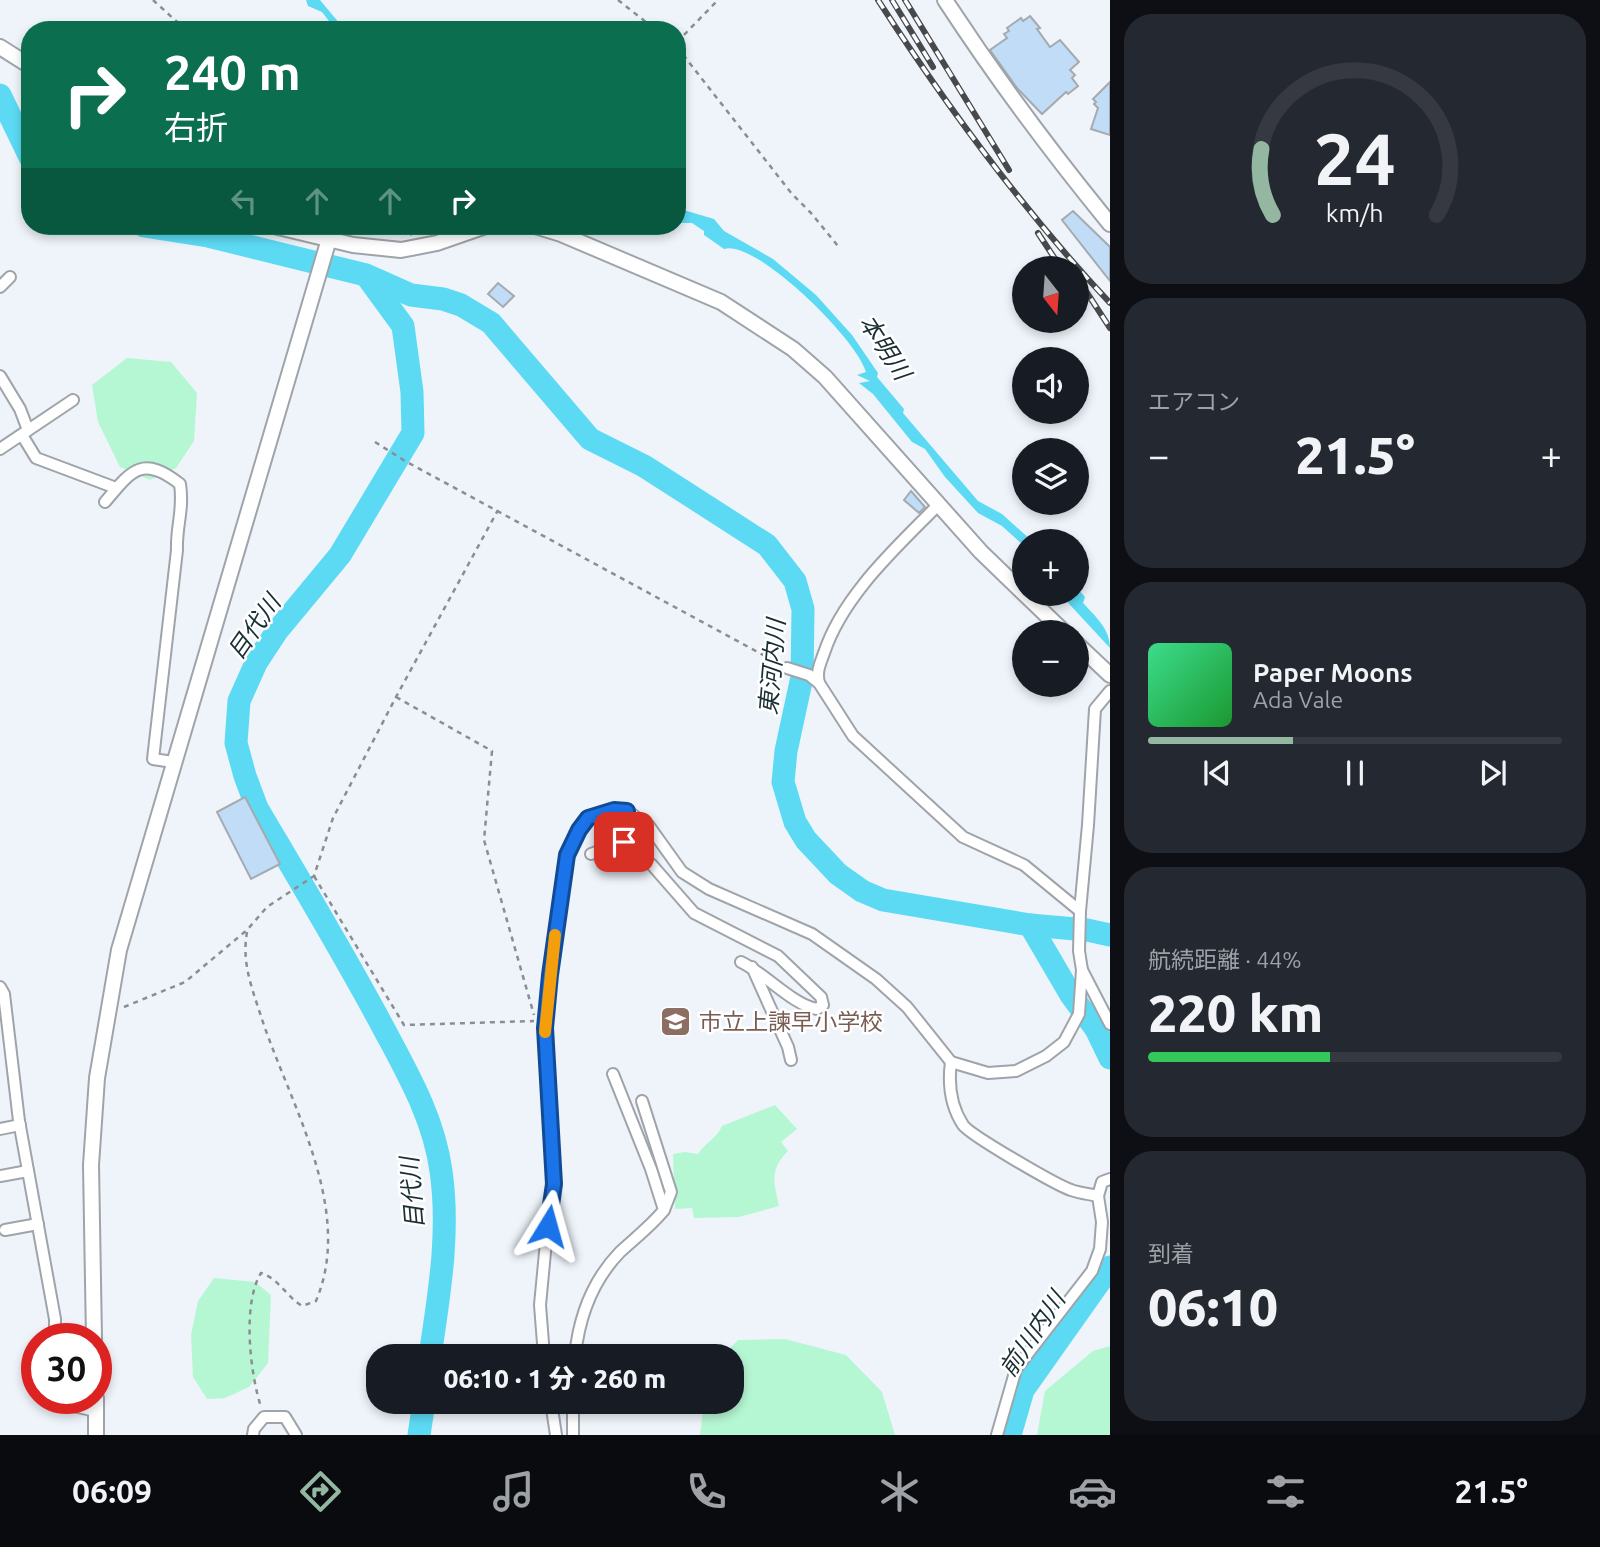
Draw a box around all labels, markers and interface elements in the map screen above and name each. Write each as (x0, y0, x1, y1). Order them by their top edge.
text: 240 m (164, 44, 301, 99)
icon: right (49, 49, 140, 140)
text: 右折 (164, 109, 228, 145)
text: 24 (1314, 117, 1396, 199)
icon: left (225, 182, 263, 220)
icon: ahead (298, 182, 336, 220)
icon: ahead (371, 182, 409, 220)
icon: right (444, 182, 482, 220)
text: km/h (1326, 199, 1384, 227)
north arrow (1012, 256, 1088, 332)
map controls (1012, 256, 1089, 697)
water label: 本明川 (854, 309, 918, 387)
button: sound (1012, 347, 1089, 424)
text: エアコン (1148, 389, 1240, 414)
text: 21.5° (1295, 426, 1415, 484)
text: − (1148, 434, 1169, 476)
text: + (1541, 434, 1562, 476)
button: layers (1012, 438, 1089, 515)
button: + (1012, 529, 1089, 606)
water label: 目代川 (222, 587, 287, 664)
water label: 東河内川 (754, 615, 790, 716)
button: − (1012, 620, 1089, 697)
text: Paper Moons (1253, 658, 1412, 687)
text: Ada Vale (1253, 687, 1343, 712)
icon: previous (1198, 754, 1236, 792)
icon: pause (1336, 754, 1374, 792)
icon: next (1474, 754, 1512, 792)
pin (594, 812, 654, 872)
icon: arrive (605, 823, 643, 861)
text: 航続距離 · 44% (1148, 947, 1301, 972)
text: 220 km (1148, 984, 1323, 1042)
school or university icon: 市立上諫早小学校 (659, 1004, 693, 1038)
place label: 市立上諫早小学校 (699, 1009, 883, 1034)
water label: 目代川 (395, 1153, 429, 1230)
position arrow (511, 1189, 585, 1263)
text: 到着 (1148, 1241, 1194, 1266)
text: 06:10 (1148, 1278, 1278, 1336)
water label: 前川内川 (994, 1284, 1072, 1381)
speed limit sign: 30 (21, 1323, 112, 1414)
text: 06:10 · 1 分 · 260 m (444, 1364, 666, 1393)
icon: directions (296, 1467, 345, 1516)
icon: music (489, 1467, 538, 1516)
icon: phone (682, 1467, 731, 1516)
icon: climate (875, 1467, 924, 1516)
icon: car (1068, 1467, 1117, 1516)
icon: filters (1261, 1467, 1310, 1516)
text: 06:09 (72, 1473, 152, 1509)
text: 21.5° (1455, 1473, 1528, 1509)

